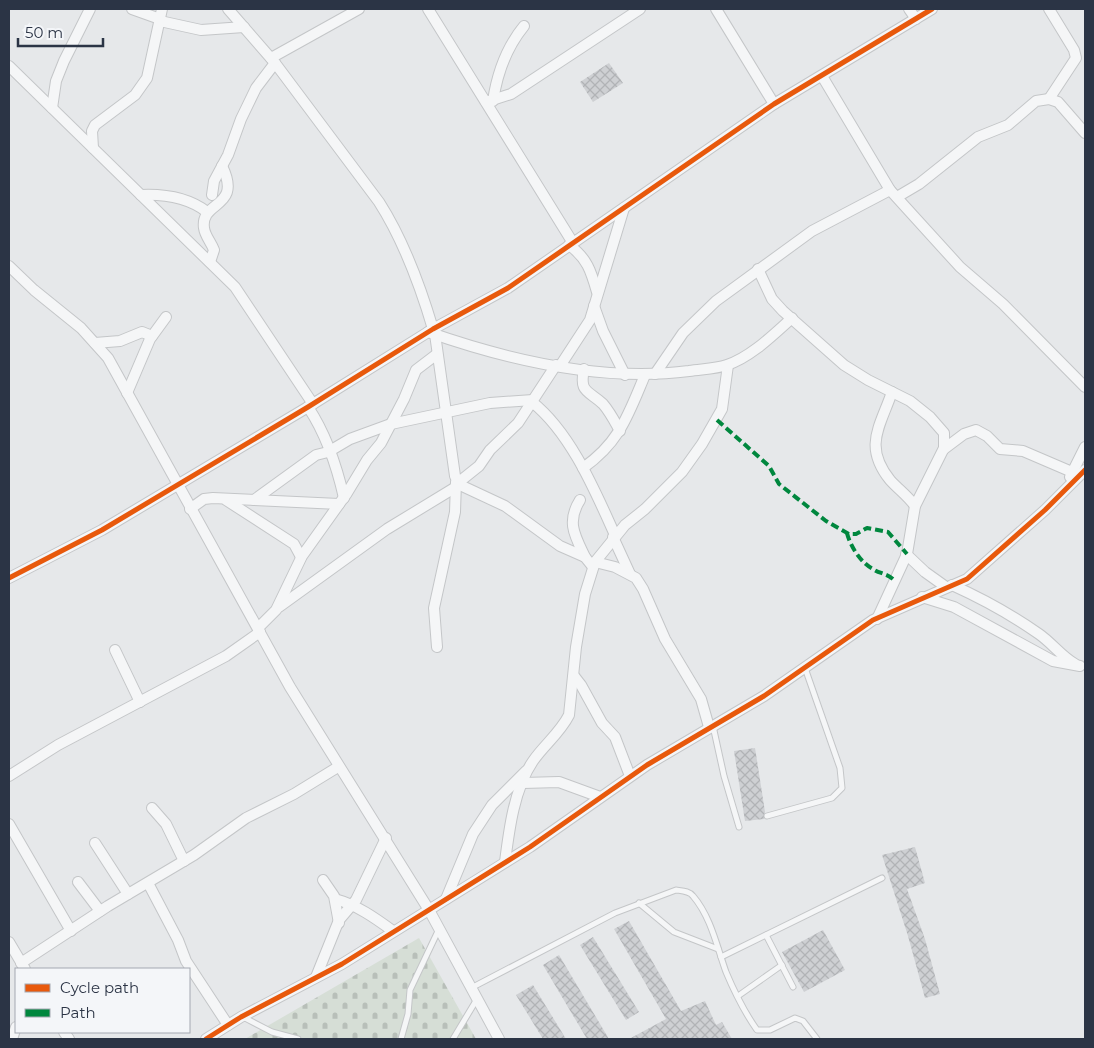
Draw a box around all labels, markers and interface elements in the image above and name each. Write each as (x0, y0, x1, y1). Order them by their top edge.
scale bar (18, 15, 102, 47)
text: 50 m (25, 23, 63, 42)
legend (15, 968, 190, 1033)
text: Cycle path (60, 978, 139, 997)
text: Path (60, 1003, 96, 1022)

